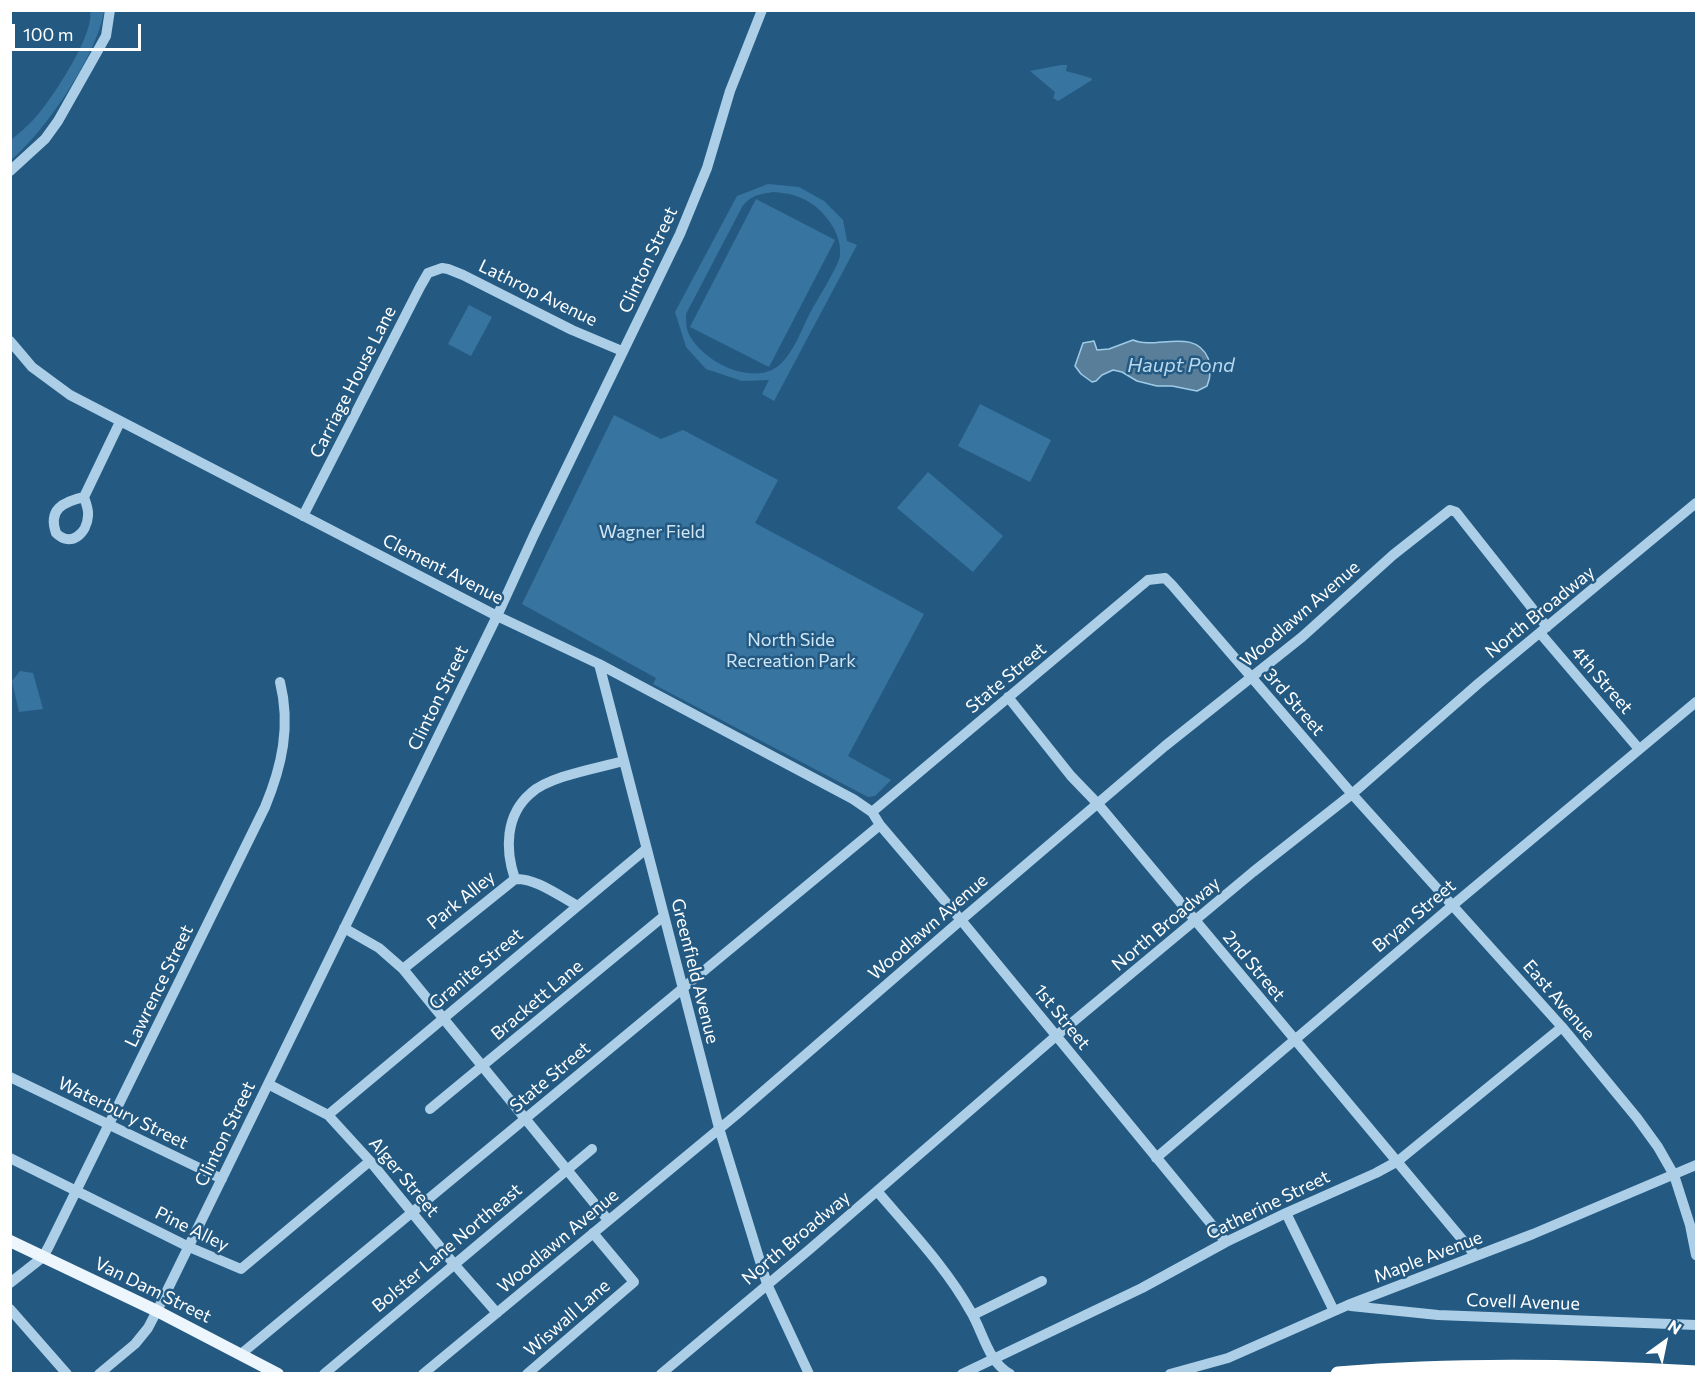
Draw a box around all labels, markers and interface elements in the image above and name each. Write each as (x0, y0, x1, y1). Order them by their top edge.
scale bar (15, 12, 144, 50)
text: 100 m (23, 23, 73, 45)
street label: Clinton Street (614, 204, 682, 316)
street label: Lathrop Avenue (475, 255, 601, 331)
street label: Carriage House Lane (305, 302, 401, 462)
water label: Haupt Pond (1127, 353, 1235, 377)
park label: Wagner Field (599, 521, 705, 543)
street label: Clement Avenue (379, 529, 507, 609)
street label: Woodlawn Avenue (1236, 556, 1364, 672)
street label: North Broadway (1481, 561, 1599, 663)
park label: North Side Recreation Park (726, 629, 856, 672)
street label: State Street (961, 638, 1051, 718)
street label: Clinton Street (403, 642, 473, 754)
street label: 4th Street (1567, 642, 1637, 718)
street label: 3rd Street (1259, 664, 1329, 740)
street label: Park Alley (423, 866, 499, 934)
street label: Woodlawn Avenue (864, 869, 992, 985)
street label: North Broadway (1108, 873, 1224, 975)
street label: Bryan Street (1368, 875, 1460, 957)
street label: Greenfield Avenue (666, 896, 724, 1046)
street label: Lawrence Street (120, 921, 198, 1051)
street label: Granite Street (425, 924, 527, 1014)
street label: 2nd Street (1218, 926, 1290, 1006)
street label: Brackett Lane (487, 955, 587, 1045)
street label: East Avenue (1518, 956, 1600, 1044)
street label: 1st Street (1029, 980, 1095, 1054)
street label: State Street (505, 1037, 595, 1117)
street label: Waterbury Street (54, 1072, 192, 1154)
street label: Clinton Street (190, 1078, 260, 1190)
street label: Alger Street (364, 1133, 444, 1221)
street label: Catherine Street (1203, 1166, 1333, 1244)
street label: Bolster Lane Northeast (368, 1179, 526, 1317)
street label: Woodlawn Avenue (493, 1184, 623, 1298)
street label: North Broadway (738, 1187, 854, 1289)
street label: Pine Alley (152, 1202, 232, 1256)
street label: Maple Avenue (1371, 1226, 1485, 1288)
street label: Van Dam Street (91, 1252, 215, 1328)
street label: Wiswall Lane (520, 1275, 614, 1361)
street label: Covell Avenue (1466, 1289, 1580, 1315)
north arrow (1635, 1312, 1695, 1372)
text: N (1665, 1315, 1685, 1338)

